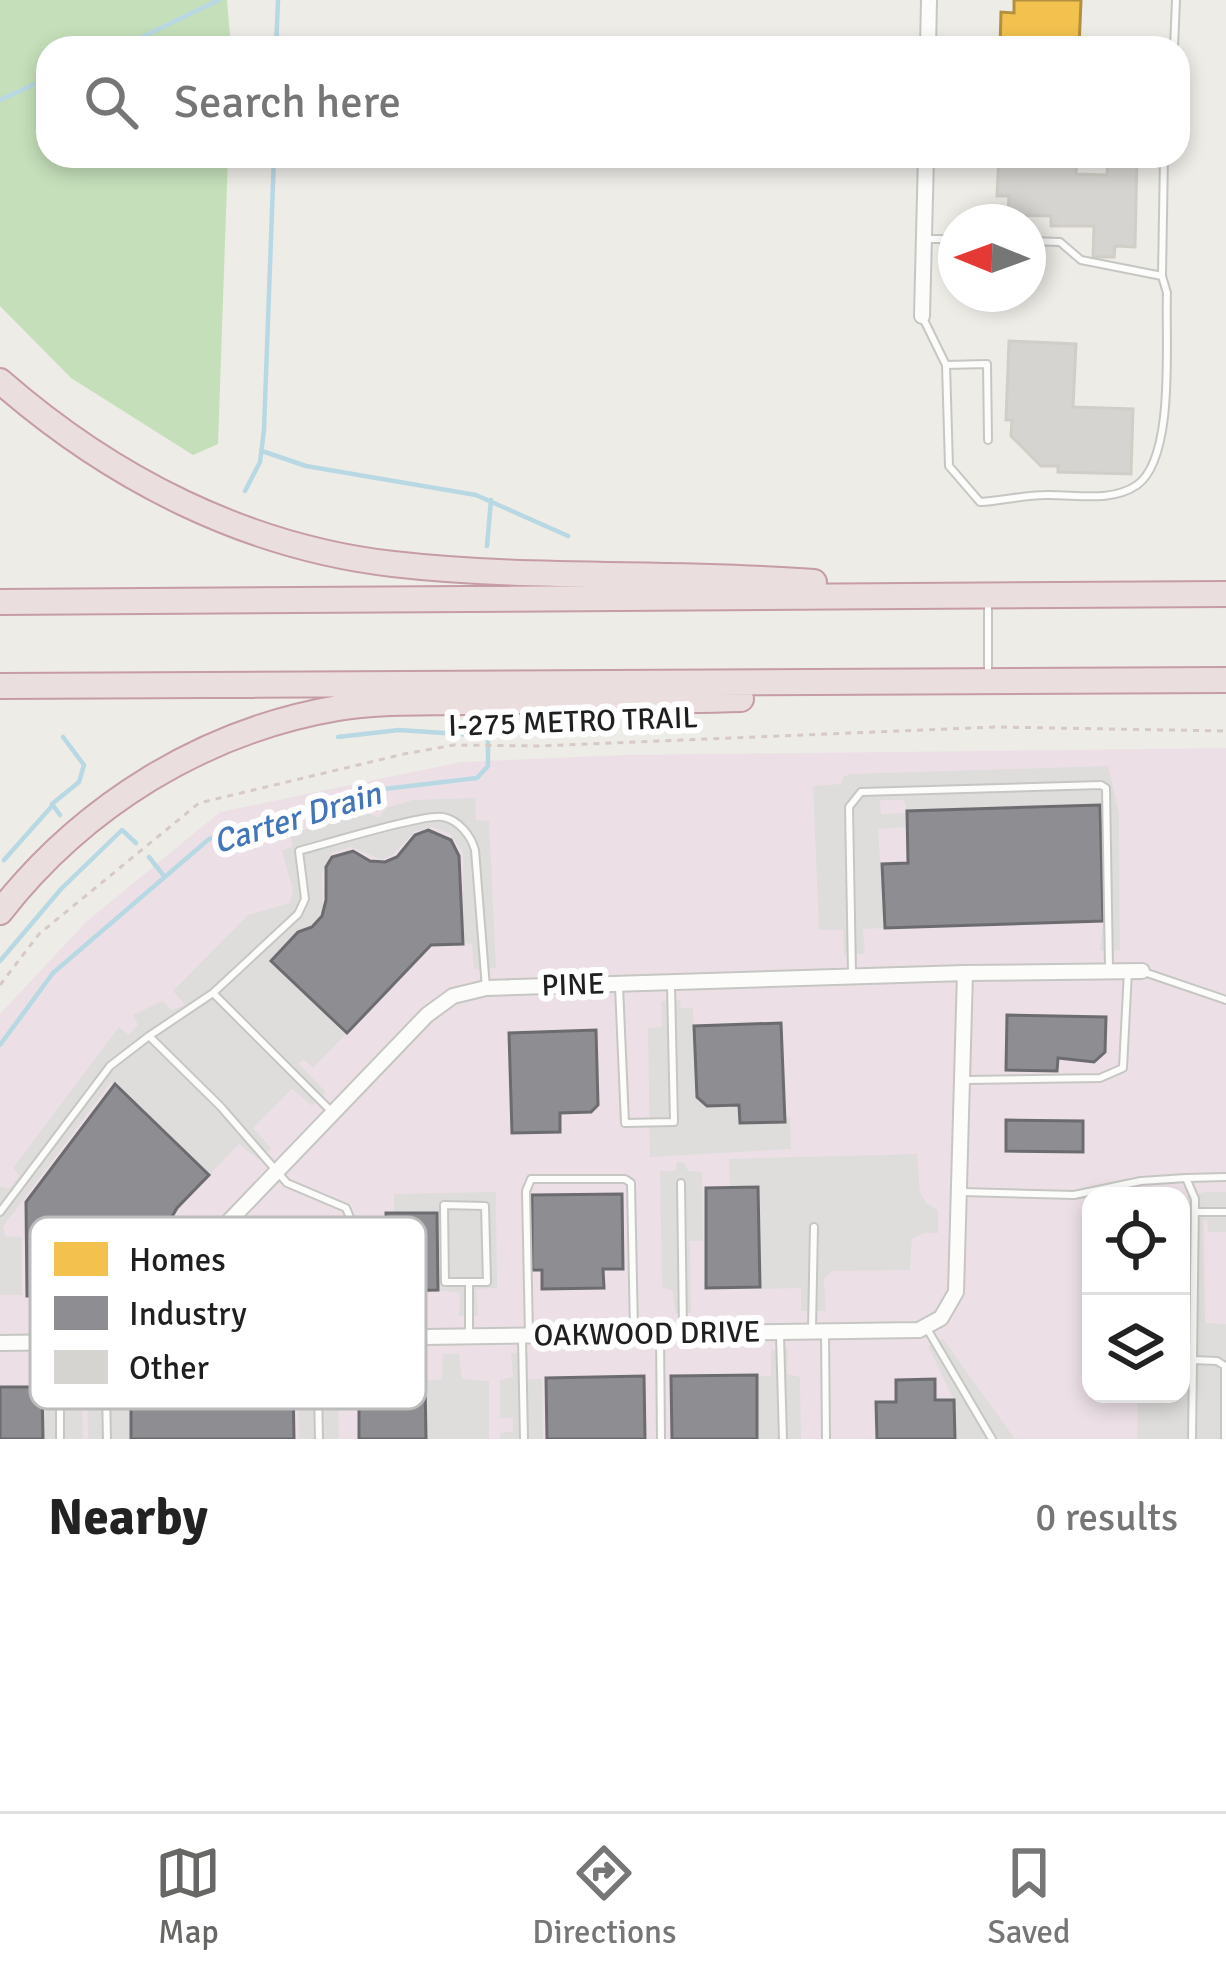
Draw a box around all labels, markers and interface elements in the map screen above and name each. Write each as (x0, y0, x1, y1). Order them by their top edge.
search box (36, 36, 1190, 168)
icon: search (78, 69, 144, 135)
text: Search here (174, 75, 401, 130)
north arrow (938, 204, 1046, 312)
street label: I-275 METRO TRAIL (448, 699, 698, 745)
water label: Carter Drain (208, 773, 387, 863)
street label: PINE (541, 965, 605, 1005)
map controls (1082, 1187, 1190, 1403)
button: locate (1082, 1187, 1190, 1295)
legend (30, 1217, 426, 1409)
text: Homes (129, 1240, 226, 1281)
text: Industry (129, 1294, 247, 1335)
button: layers (1082, 1295, 1190, 1403)
street label: OAKWOOD DRIVE (533, 1314, 761, 1354)
text: Other (129, 1348, 209, 1389)
text: Nearby (48, 1486, 208, 1549)
text: 0 results (1035, 1493, 1178, 1541)
tab: Map (155, 1840, 221, 1953)
tab: Directions (532, 1840, 677, 1953)
tab: Saved (987, 1840, 1071, 1953)

